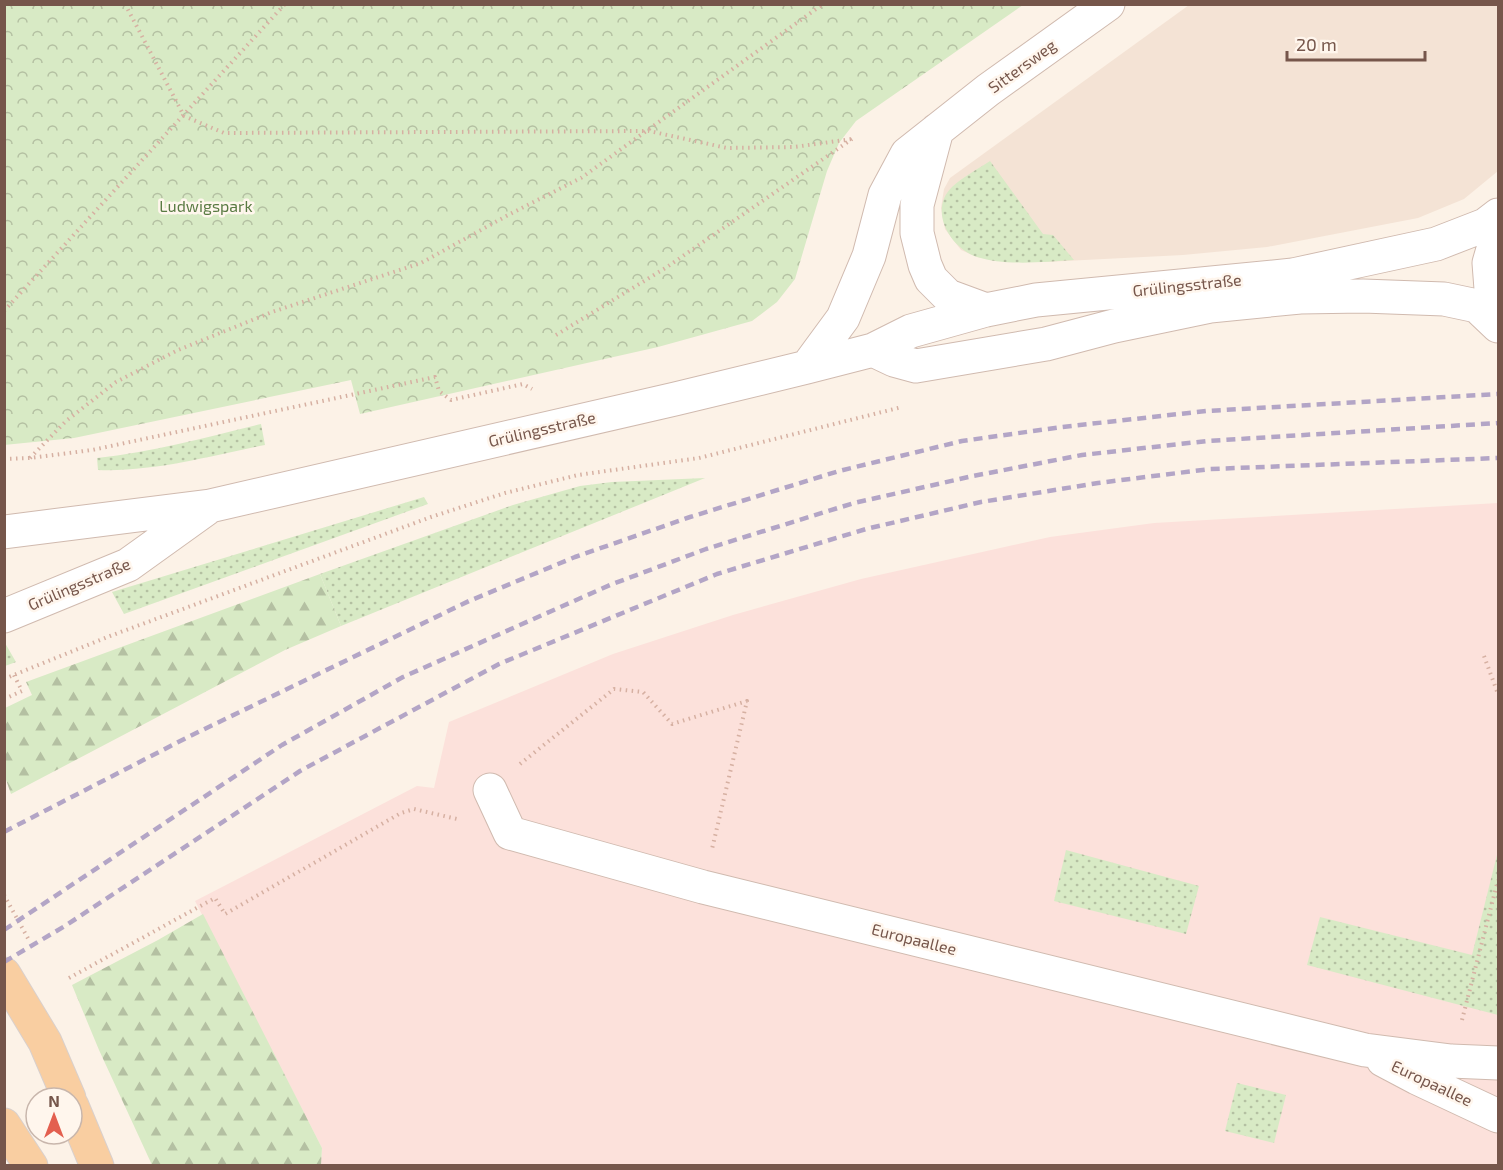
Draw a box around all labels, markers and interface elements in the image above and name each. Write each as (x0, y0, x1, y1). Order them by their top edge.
scale bar (1287, 24, 1425, 62)
text: 20 m (1296, 33, 1337, 55)
street label: Sittersweg (984, 35, 1059, 96)
park label: Ludwigspark (159, 196, 253, 215)
street label: Grülingsstraße (1132, 269, 1242, 300)
street label: Grülingsstraße (486, 407, 597, 450)
street label: Grülingsstraße (25, 553, 133, 614)
street label: Europaallee (870, 919, 959, 958)
street label: Europaallee (1389, 1056, 1476, 1110)
north arrow (24, 1086, 84, 1146)
text: N (48, 1091, 60, 1110)

